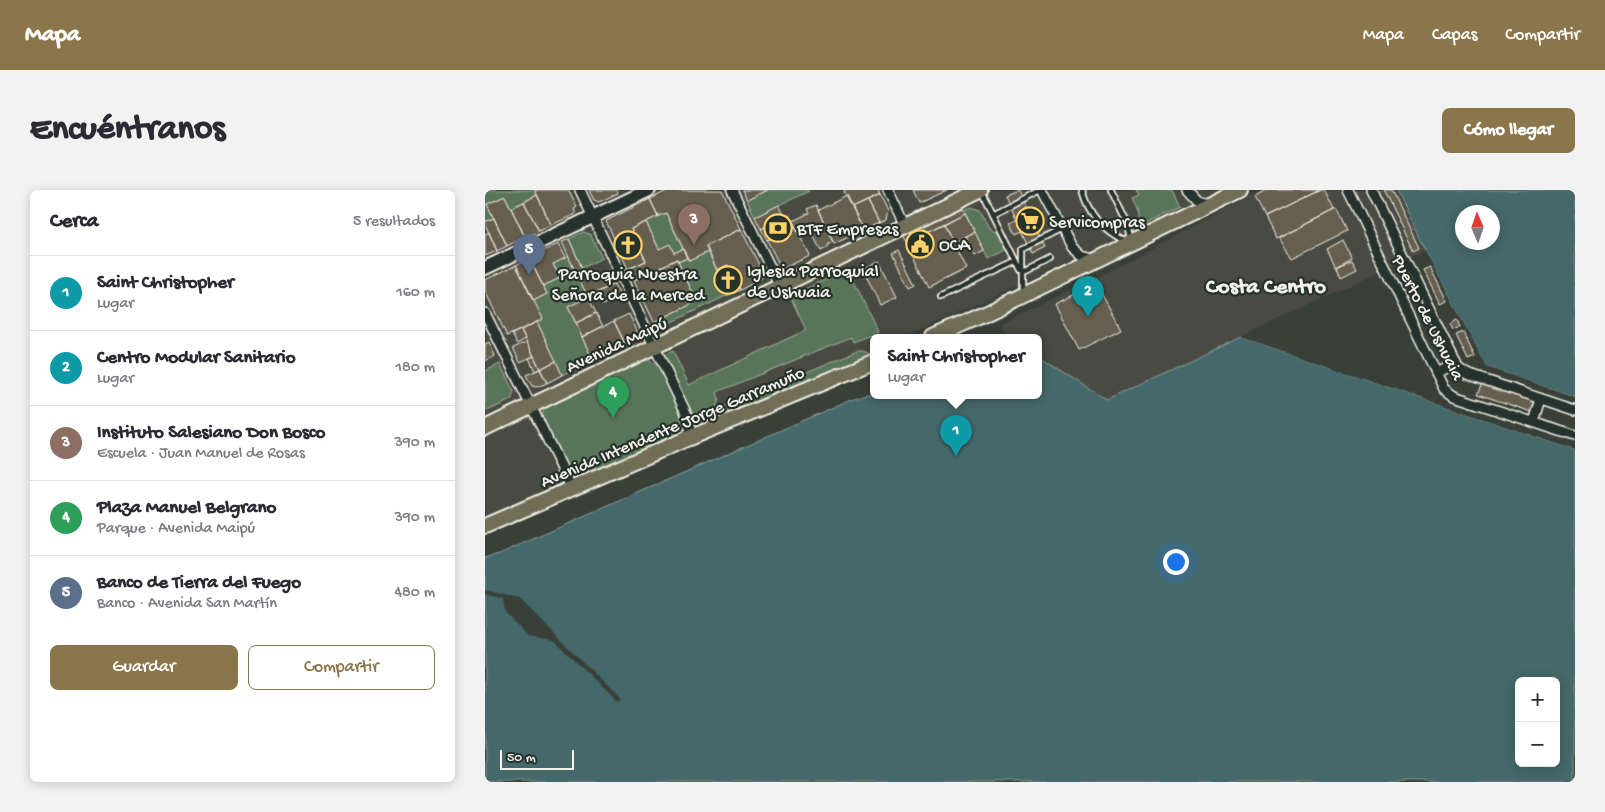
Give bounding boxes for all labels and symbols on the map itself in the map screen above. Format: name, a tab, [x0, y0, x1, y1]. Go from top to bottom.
pin: 3	[678, 204, 710, 245]
north arrow	[1455, 205, 1500, 250]
supermarket icon: Servicompras	[1015, 206, 1045, 236]
bank icon: BTF Empresas	[763, 213, 793, 243]
place label: Servicompras	[1049, 213, 1146, 234]
place label: BTF Empresas	[796, 220, 900, 241]
public building icon: OCA	[905, 229, 935, 259]
church icon: Parroquia Nuestra Señora de la Merced	[613, 230, 643, 260]
pin: 5	[513, 234, 545, 275]
place label: OCA	[939, 236, 972, 257]
street label: Puerto de Ushuaia	[1386, 251, 1468, 385]
place label: Iglesia Parroquial de Ushuaia	[747, 262, 879, 304]
place label: Parroquia Nuestra Señora de la Merced	[552, 265, 706, 307]
church icon: Iglesia Parroquial de Ushuaia	[713, 265, 743, 295]
district label: Costa Centro	[1205, 275, 1326, 301]
pin: 2	[1072, 276, 1104, 317]
street label: Avenida Maipú	[563, 314, 671, 379]
street label: Avenida Intendente Jorge Garramuño	[538, 363, 808, 494]
pin: 4	[597, 377, 629, 418]
pin: 1	[940, 415, 972, 456]
your location	[1163, 549, 1189, 575]
scale bar	[500, 747, 574, 770]

